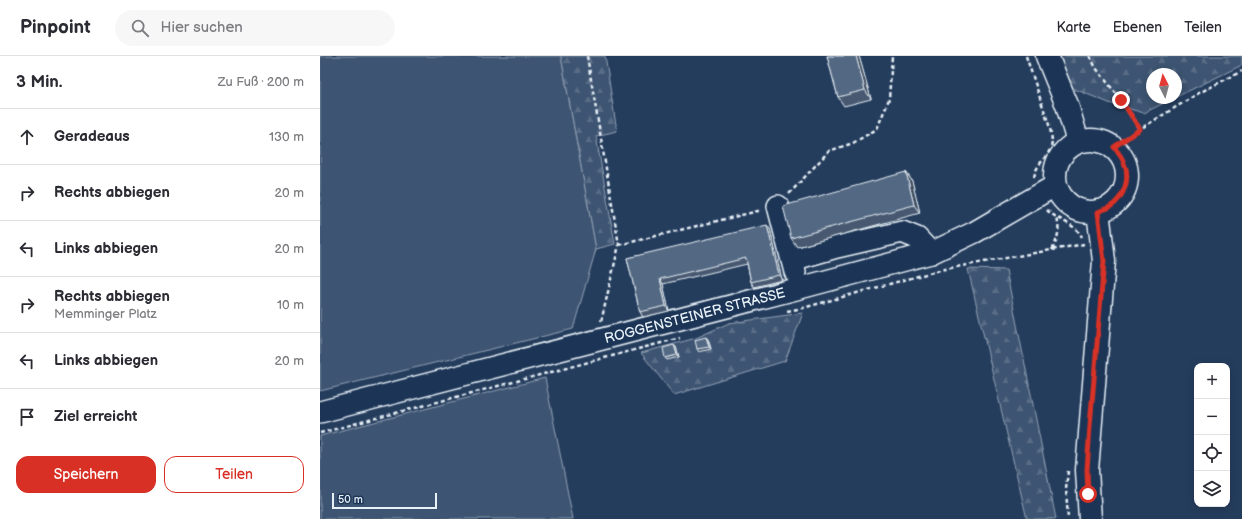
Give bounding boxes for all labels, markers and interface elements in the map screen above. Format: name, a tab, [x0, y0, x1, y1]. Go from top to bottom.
search box	[115, 10, 395, 46]
text: Pinpoint	[20, 16, 91, 39]
icon: search	[129, 17, 151, 39]
text: Hier suchen	[161, 18, 243, 37]
text: Karte	[1057, 19, 1091, 36]
text: Ebenen	[1113, 19, 1162, 36]
text: Teilen	[1184, 19, 1222, 36]
north arrow	[1146, 68, 1182, 104]
text: 3 Min.	[16, 72, 63, 92]
text: Zu Fuß · 200 m	[218, 74, 304, 90]
route end	[1112, 91, 1130, 109]
icon: ahead	[16, 126, 38, 148]
text: Geradeaus	[54, 127, 130, 146]
text: 130 m	[269, 129, 304, 145]
icon: right	[16, 182, 38, 204]
text: Rechts abbiegen	[54, 183, 170, 202]
text: 20 m	[274, 185, 304, 201]
icon: left	[16, 238, 38, 260]
text: Links abbiegen	[54, 239, 158, 258]
text: 20 m	[274, 241, 304, 257]
street label: ROGGENSTEINER STRASSE	[603, 284, 787, 347]
text: Rechts abbiegen	[54, 287, 170, 306]
icon: right	[16, 294, 38, 316]
text: 10 m	[277, 297, 304, 313]
text: Memminger Platz	[54, 306, 157, 322]
icon: left	[16, 350, 38, 372]
text: Links abbiegen	[54, 351, 158, 370]
text: 20 m	[274, 353, 304, 369]
map controls	[1194, 363, 1230, 507]
button: +	[1194, 363, 1230, 399]
button: −	[1194, 399, 1230, 435]
icon: arrive	[16, 406, 38, 428]
text: Ziel erreicht	[54, 407, 137, 426]
button: locate	[1194, 435, 1230, 471]
button: Speichern	[16, 456, 156, 493]
button: Teilen	[164, 456, 304, 493]
button: layers	[1194, 471, 1230, 507]
route start	[1079, 485, 1097, 503]
scale bar	[332, 491, 437, 510]
text: 50 m	[338, 493, 363, 506]

